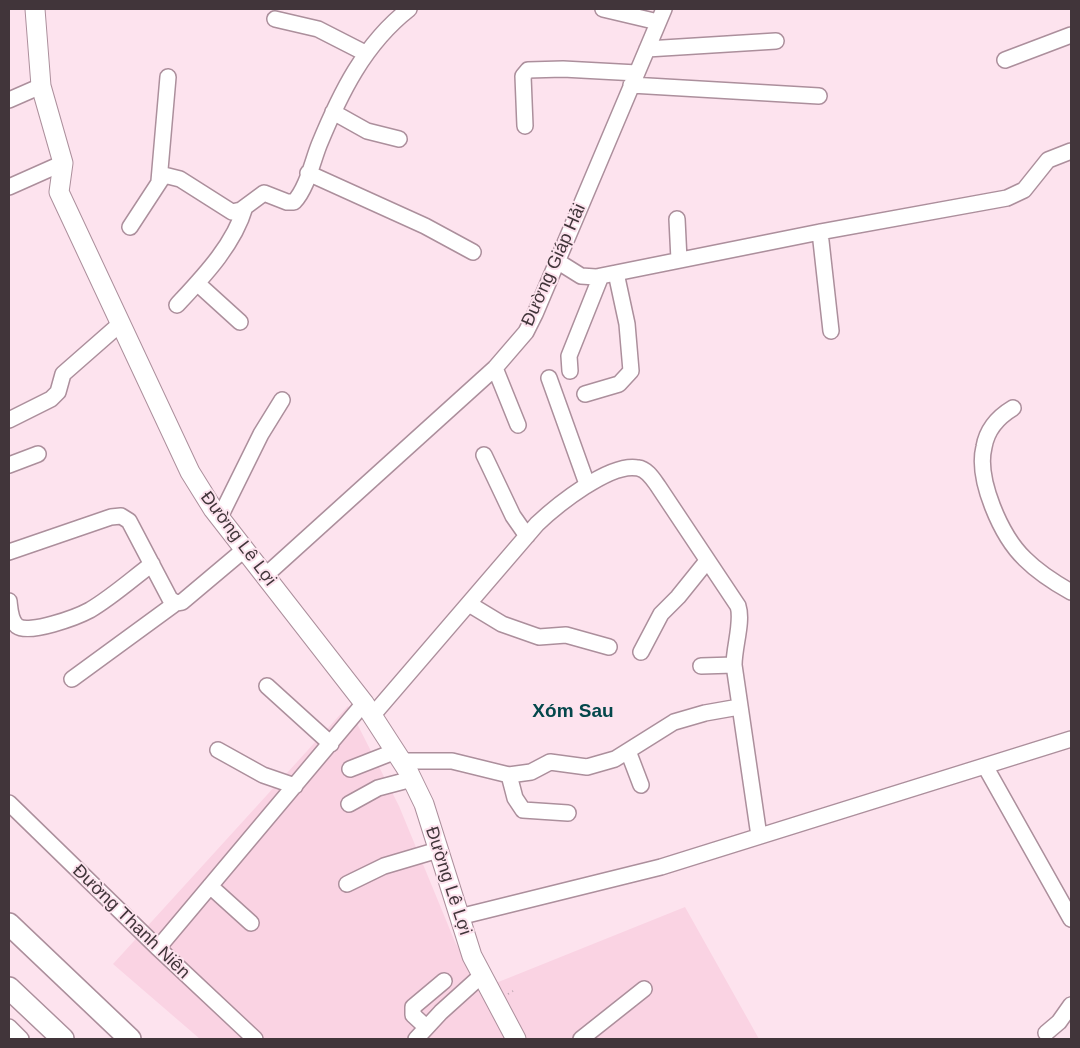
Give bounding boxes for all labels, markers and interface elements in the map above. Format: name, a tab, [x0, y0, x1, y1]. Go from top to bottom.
street label: Đường Giáp Hải	[517, 200, 591, 330]
street label: Đường Lê Lợi	[195, 487, 281, 591]
district label: Xóm Sau	[532, 701, 614, 723]
street label: Đường Lê Lợi	[420, 824, 476, 938]
street label: Đường Thanh Niên	[68, 860, 194, 984]

